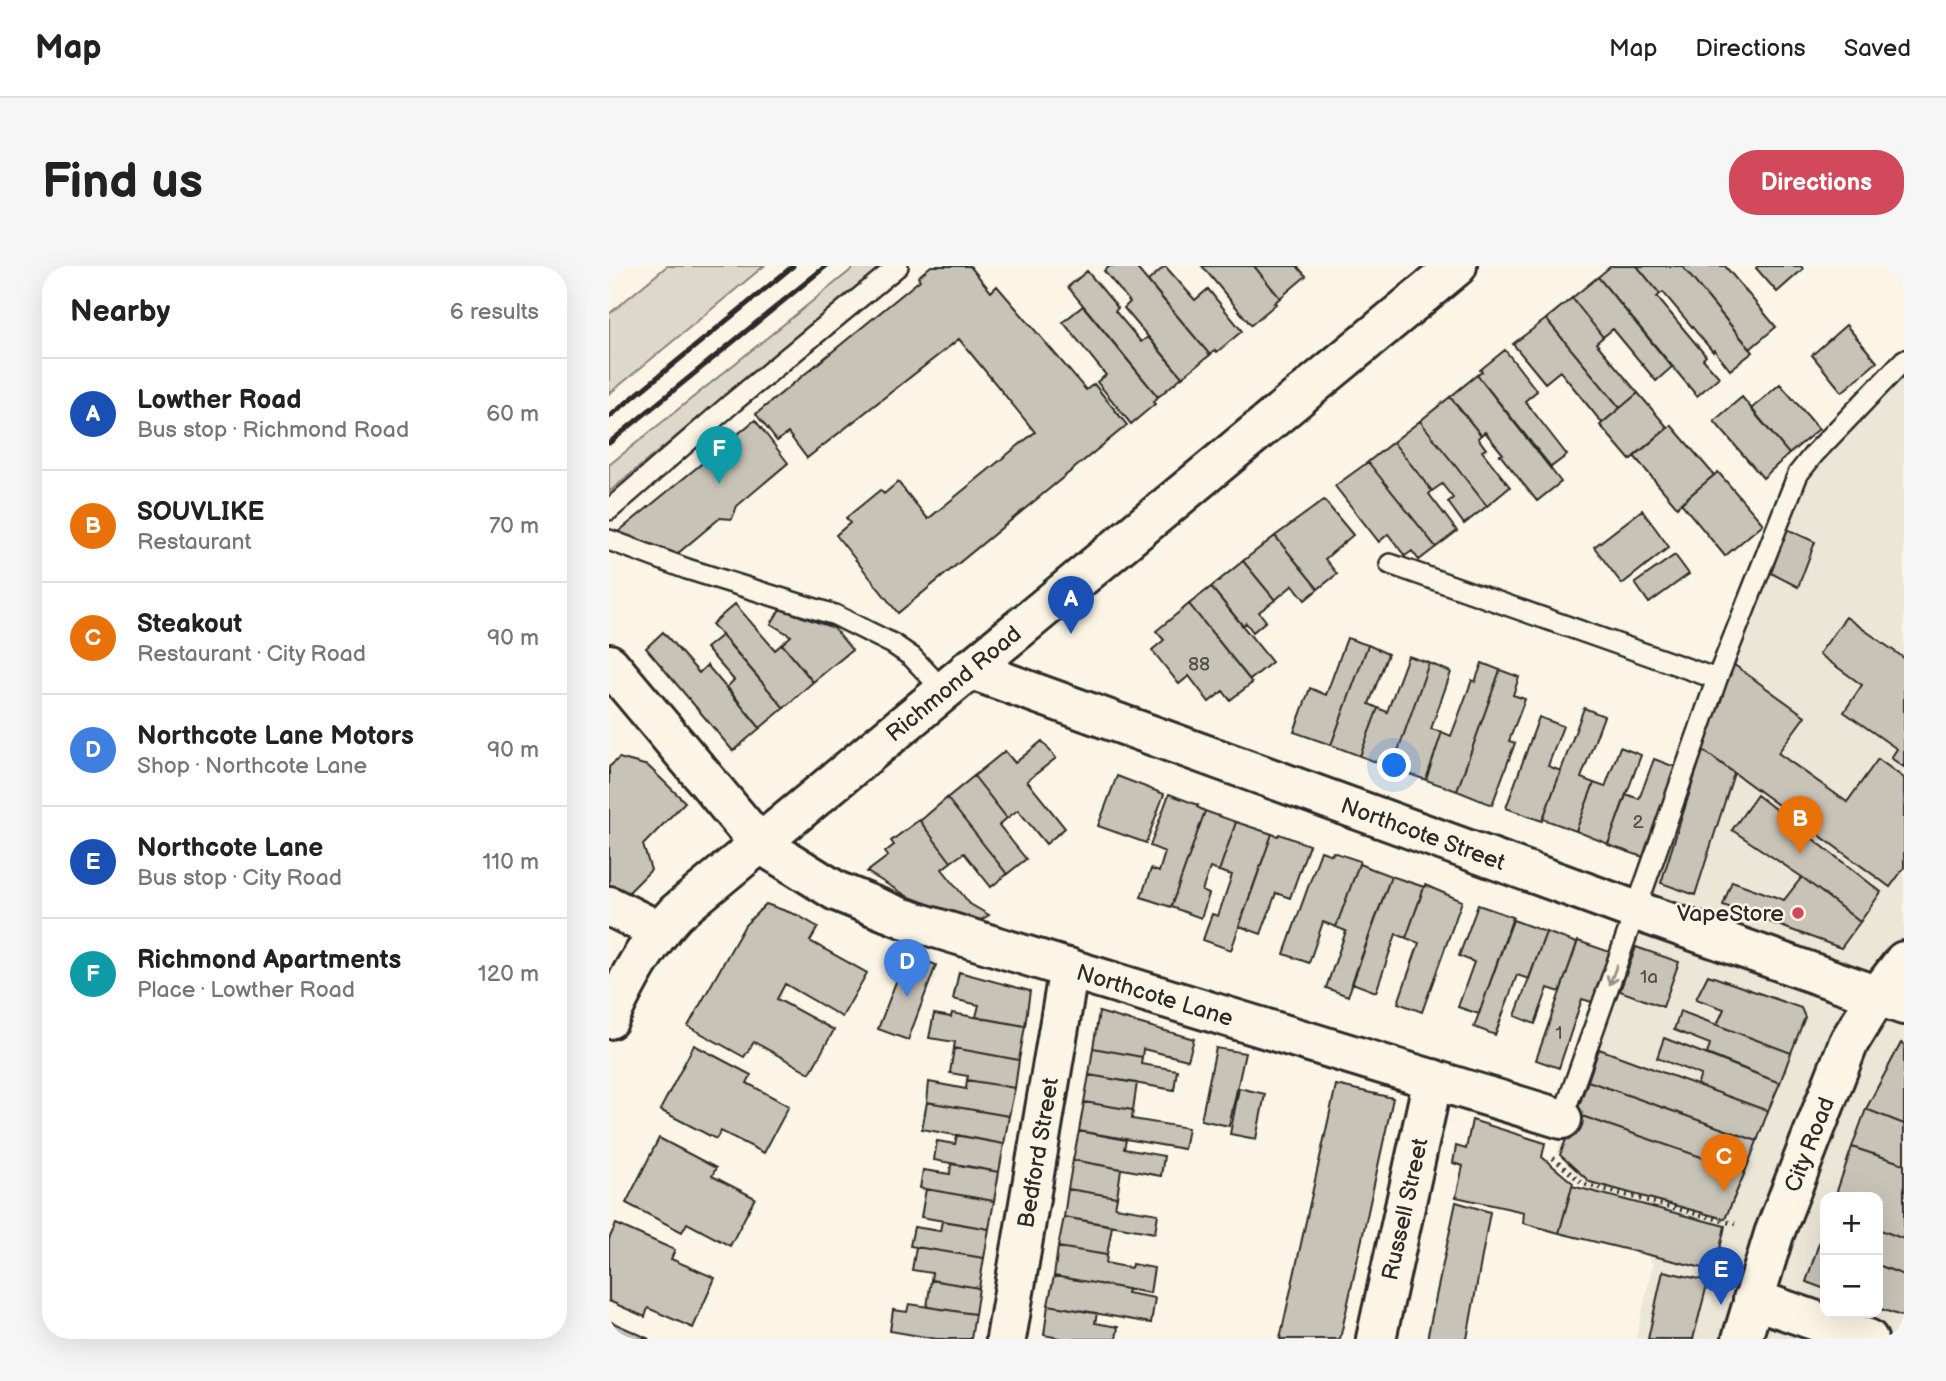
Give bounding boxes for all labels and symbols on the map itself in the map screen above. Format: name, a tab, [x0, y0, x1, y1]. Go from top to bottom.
pin: F	[696, 426, 742, 484]
pin: A	[1048, 576, 1094, 634]
street label: Richmond Road	[881, 620, 1027, 748]
house number: 88	[1188, 653, 1210, 676]
your location	[1377, 748, 1411, 782]
street label: Northcote Street	[1337, 792, 1509, 877]
pin: B	[1777, 796, 1823, 854]
house number: 2	[1632, 811, 1644, 834]
place label: VapeStore	[1677, 900, 1784, 928]
marker: VapeStore	[1790, 905, 1806, 921]
pin: D	[884, 939, 930, 997]
street label: Northcote Lane	[1073, 959, 1236, 1033]
one-way arrow	[1606, 964, 1618, 986]
house number: 1a	[1640, 966, 1658, 989]
house number: 1	[1555, 1022, 1563, 1045]
street label: Bedford Street	[1012, 1076, 1065, 1230]
street label: City Road	[1779, 1093, 1841, 1196]
pin: C	[1701, 1134, 1747, 1192]
street label: Russell Street	[1376, 1136, 1435, 1283]
pin: E	[1698, 1247, 1744, 1305]

